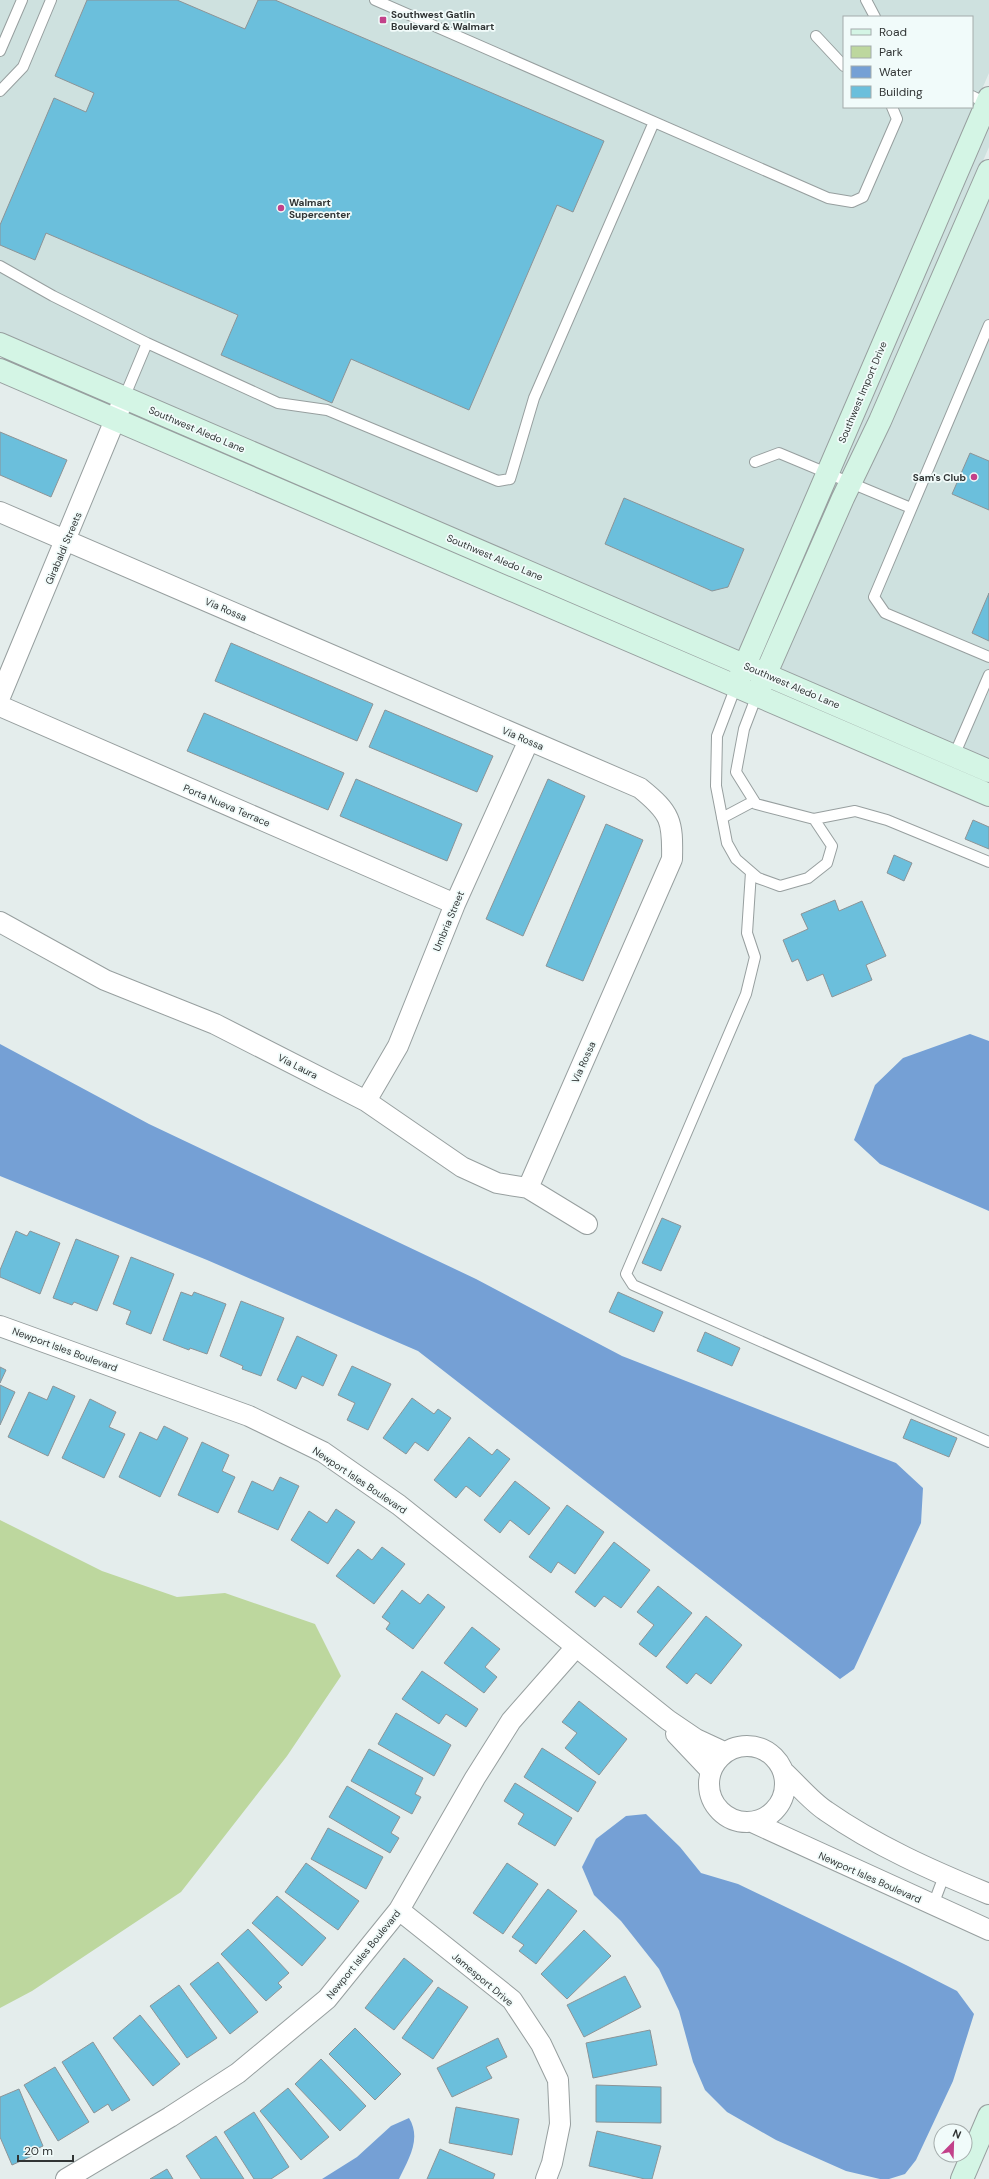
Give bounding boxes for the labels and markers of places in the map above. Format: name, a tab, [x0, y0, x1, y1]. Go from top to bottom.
place label: Southwest Gatlin Boulevard & Walmart	[391, 8, 494, 33]
marker: Southwest Gatlin Boulevard & Walmart	[378, 15, 388, 25]
place label: Walmart Supercenter	[289, 196, 350, 221]
marker: Walmart Supercenter	[276, 203, 286, 213]
place label: Sam's Club	[913, 471, 966, 484]
marker: Sam's Club	[969, 472, 979, 482]

